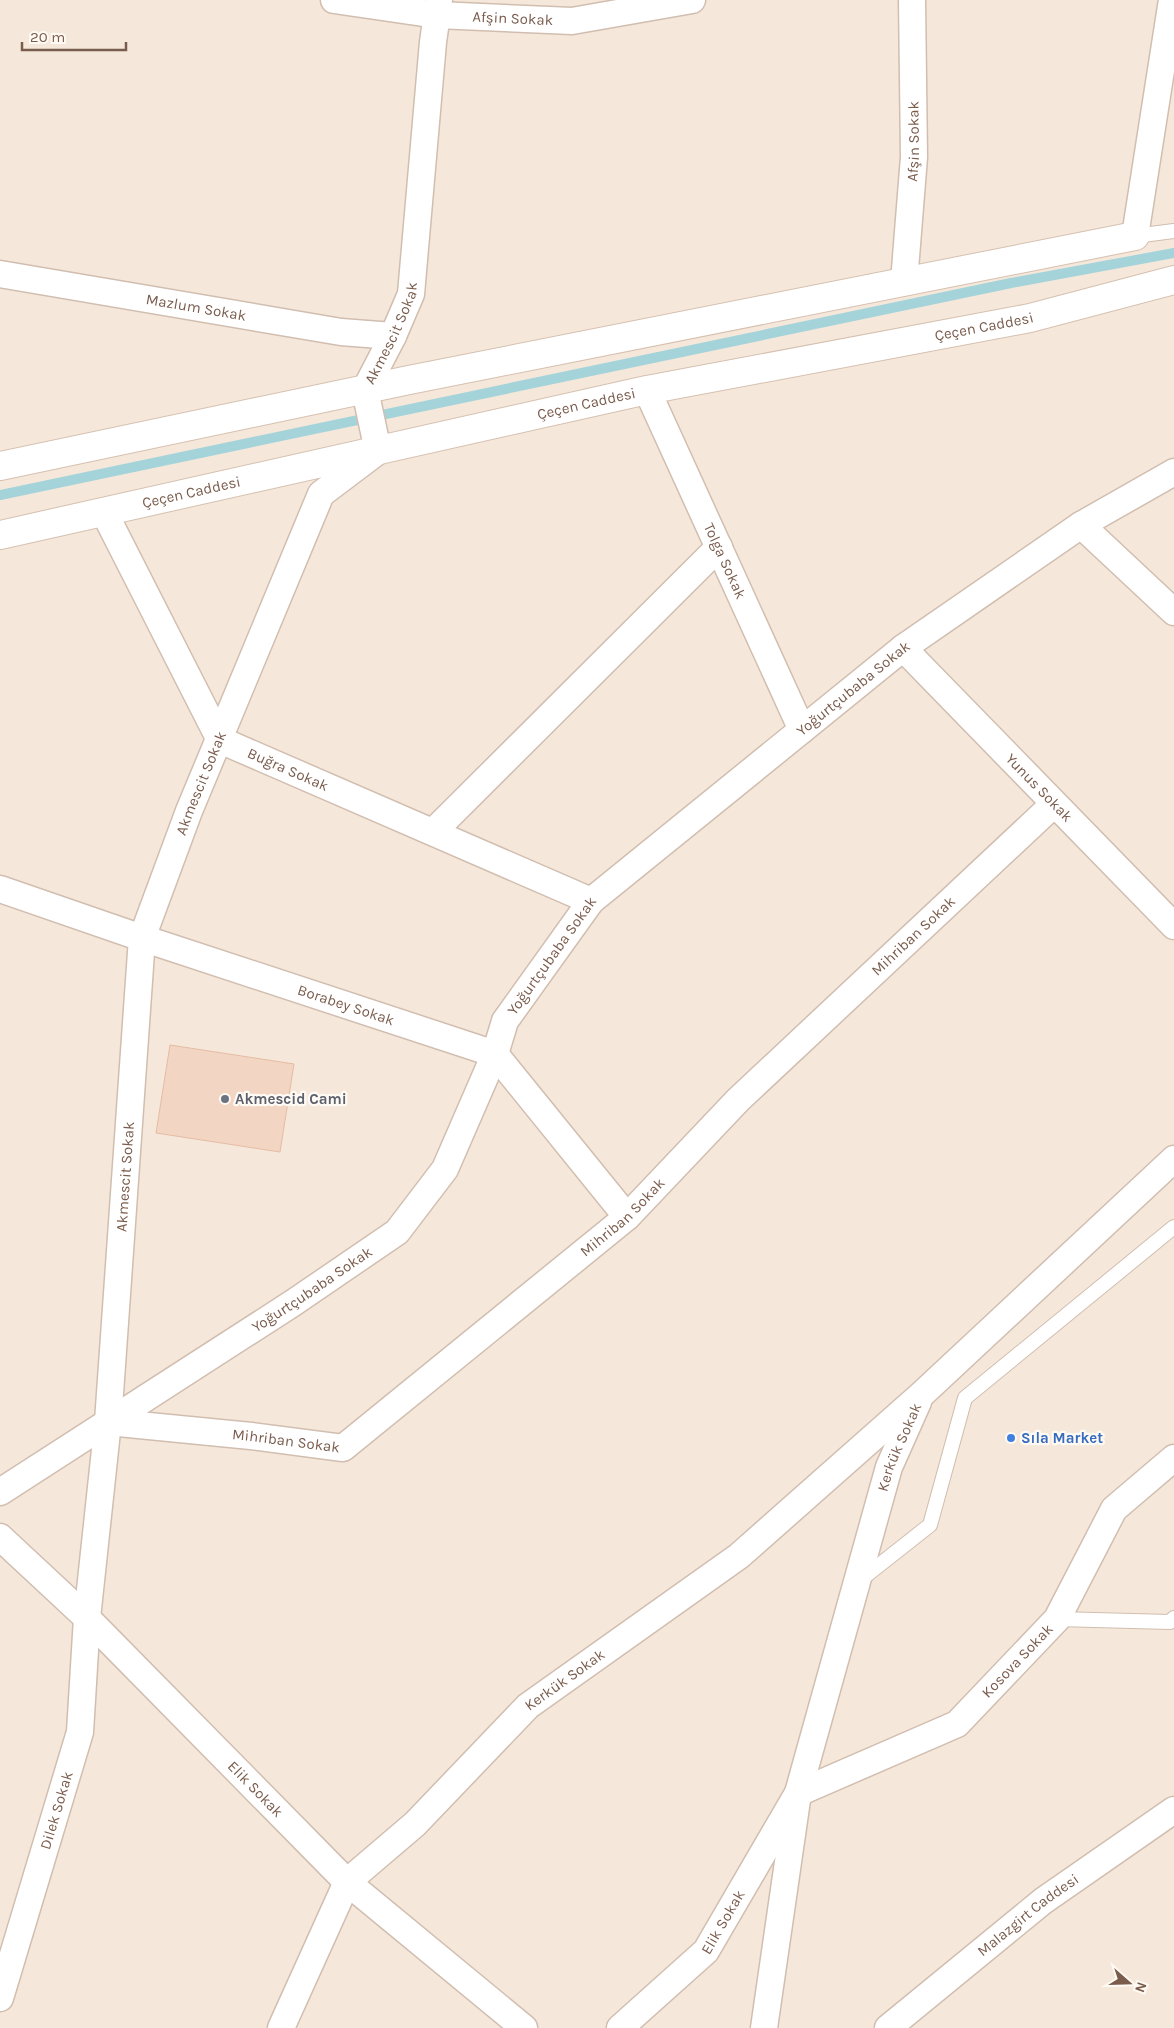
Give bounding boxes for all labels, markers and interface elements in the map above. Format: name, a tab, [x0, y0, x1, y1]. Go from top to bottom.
street label: Afşin Sokak	[472, 8, 554, 29]
scale bar	[22, 20, 126, 52]
text: 20 m	[30, 28, 65, 46]
street label: Afşin Sokak	[903, 101, 923, 182]
street label: Akmescit Sokak	[361, 281, 421, 387]
street label: Mazlum Sokak	[145, 290, 248, 325]
street label: Çeçen Caddesi	[933, 308, 1036, 345]
street label: Çeçen Caddesi	[536, 384, 637, 423]
street label: Çeçen Caddesi	[140, 472, 242, 512]
street label: Tolga Sokak	[700, 520, 750, 602]
street label: Yoğurtçubaba Sokak	[793, 637, 914, 740]
street label: Akmescit Sokak	[172, 729, 230, 838]
street label: Buğra Sokak	[245, 744, 331, 795]
street label: Yunus Sokak	[1002, 750, 1076, 826]
street label: Mihriban Sokak	[868, 892, 959, 979]
street label: Yoğurtçubaba Sokak	[503, 893, 600, 1018]
street label: Borabey Sokak	[295, 981, 397, 1029]
place label: Akmescid Cami	[235, 1090, 347, 1108]
marker: Akmescid Cami	[219, 1093, 231, 1105]
street label: Akmescit Sokak	[112, 1121, 138, 1233]
street label: Mihriban Sokak	[577, 1174, 668, 1260]
street label: Yoğurtçubaba Sokak	[248, 1243, 376, 1336]
street label: Kerkük Sokak	[874, 1400, 925, 1494]
street label: Mihriban Sokak	[231, 1425, 341, 1457]
place label: Sıla Market	[1021, 1429, 1103, 1447]
marker: Sıla Market	[1005, 1432, 1017, 1444]
street label: Kosova Sokak	[978, 1620, 1057, 1701]
street label: Kerkük Sokak	[521, 1645, 608, 1715]
street label: Elik Sokak	[224, 1757, 287, 1821]
street label: Dilek Sokak	[36, 1769, 77, 1852]
street label: Malazgirt Caddesi	[974, 1870, 1082, 1960]
street label: Elik Sokak	[697, 1887, 749, 1957]
north arrow	[1104, 1958, 1154, 2008]
text: N	[1131, 1980, 1150, 1995]

